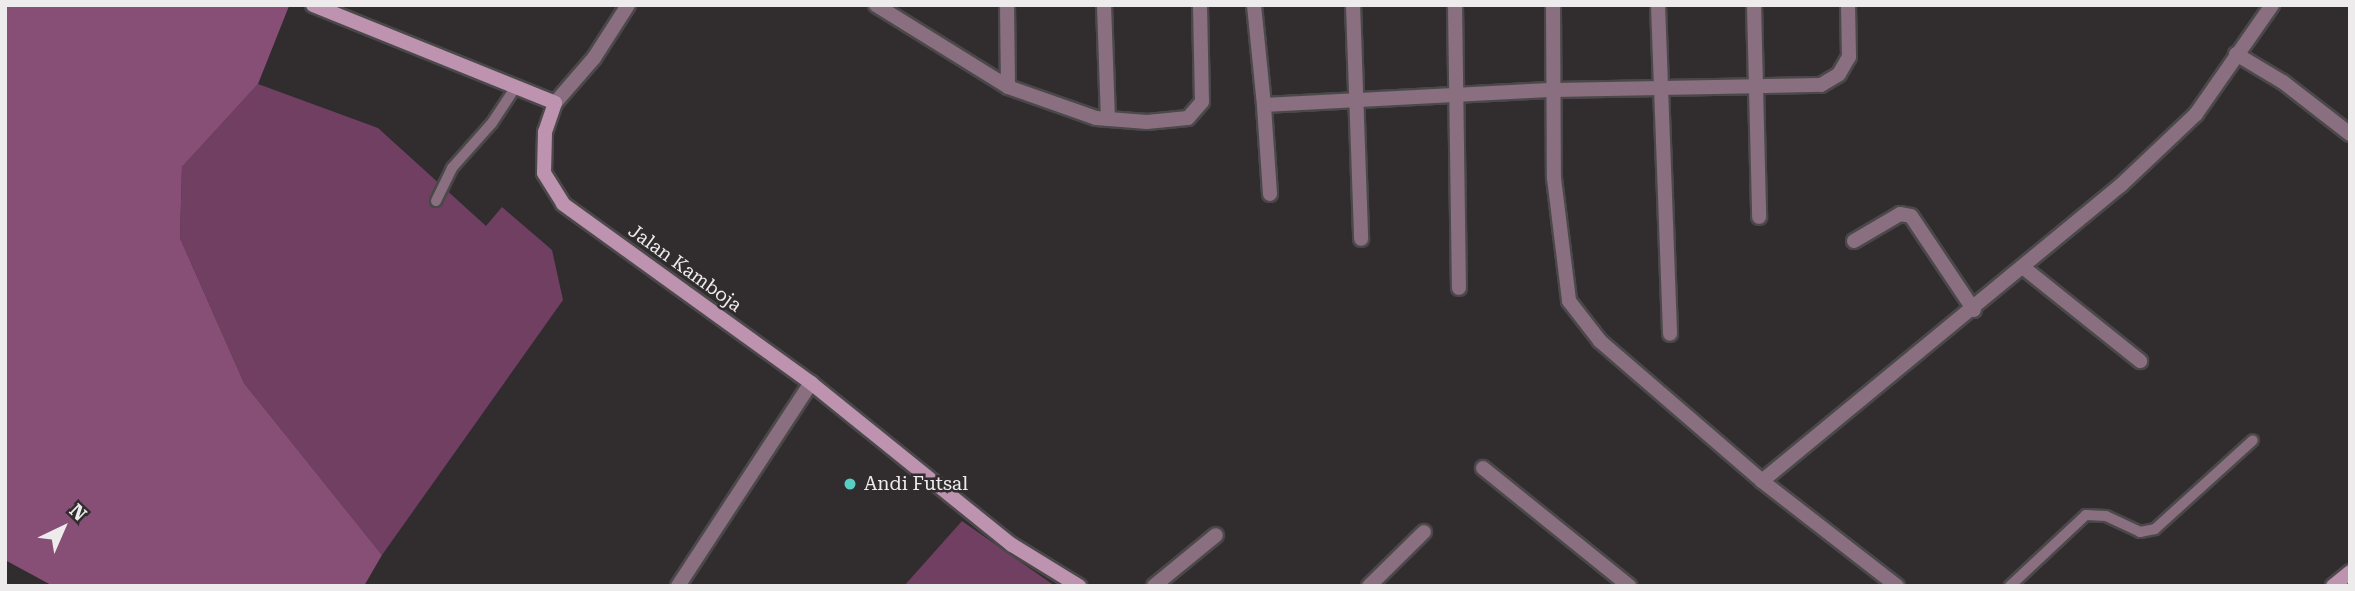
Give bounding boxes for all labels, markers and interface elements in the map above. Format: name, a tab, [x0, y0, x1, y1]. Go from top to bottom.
street label: Jalan Kamboja	[624, 219, 746, 317]
place label: Andi Futsal	[864, 473, 968, 495]
marker: Andi Futsal	[842, 476, 858, 492]
north arrow	[28, 493, 98, 563]
text: N	[65, 499, 91, 526]

